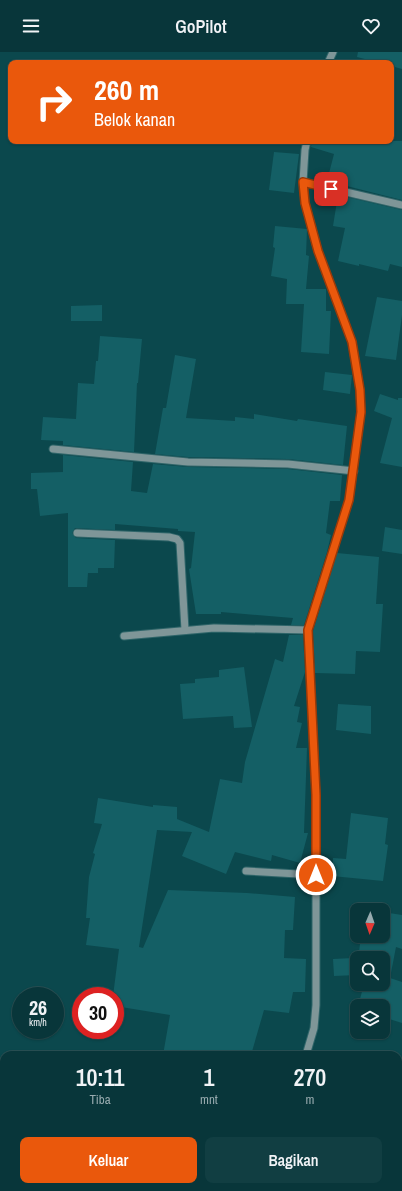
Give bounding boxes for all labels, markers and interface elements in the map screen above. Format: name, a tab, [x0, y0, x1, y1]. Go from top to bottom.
text: GoPilot	[175, 14, 227, 39]
icon: menu	[20, 15, 42, 37]
icon: heart	[360, 15, 382, 37]
text: 260 m	[94, 71, 159, 109]
icon: right	[28, 76, 80, 128]
text: Belok kanan	[94, 107, 175, 132]
pin	[314, 172, 348, 206]
icon: arrive	[320, 178, 342, 200]
position arrow	[295, 854, 337, 896]
north arrow	[350, 903, 390, 943]
map controls	[350, 903, 390, 1039]
button: search	[350, 951, 390, 991]
speed limit sign: 30	[72, 987, 124, 1039]
text: 26	[29, 994, 47, 1021]
button: layers	[350, 999, 390, 1039]
text: km/h	[29, 1016, 47, 1029]
text: 10:11	[76, 1061, 124, 1093]
text: 1	[203, 1061, 214, 1093]
text: 270	[293, 1061, 326, 1093]
text: Tiba	[89, 1091, 111, 1108]
text: mnt	[200, 1091, 218, 1108]
text: m	[305, 1091, 314, 1108]
button: Keluar	[20, 1137, 197, 1183]
button: Bagikan	[205, 1137, 382, 1183]

